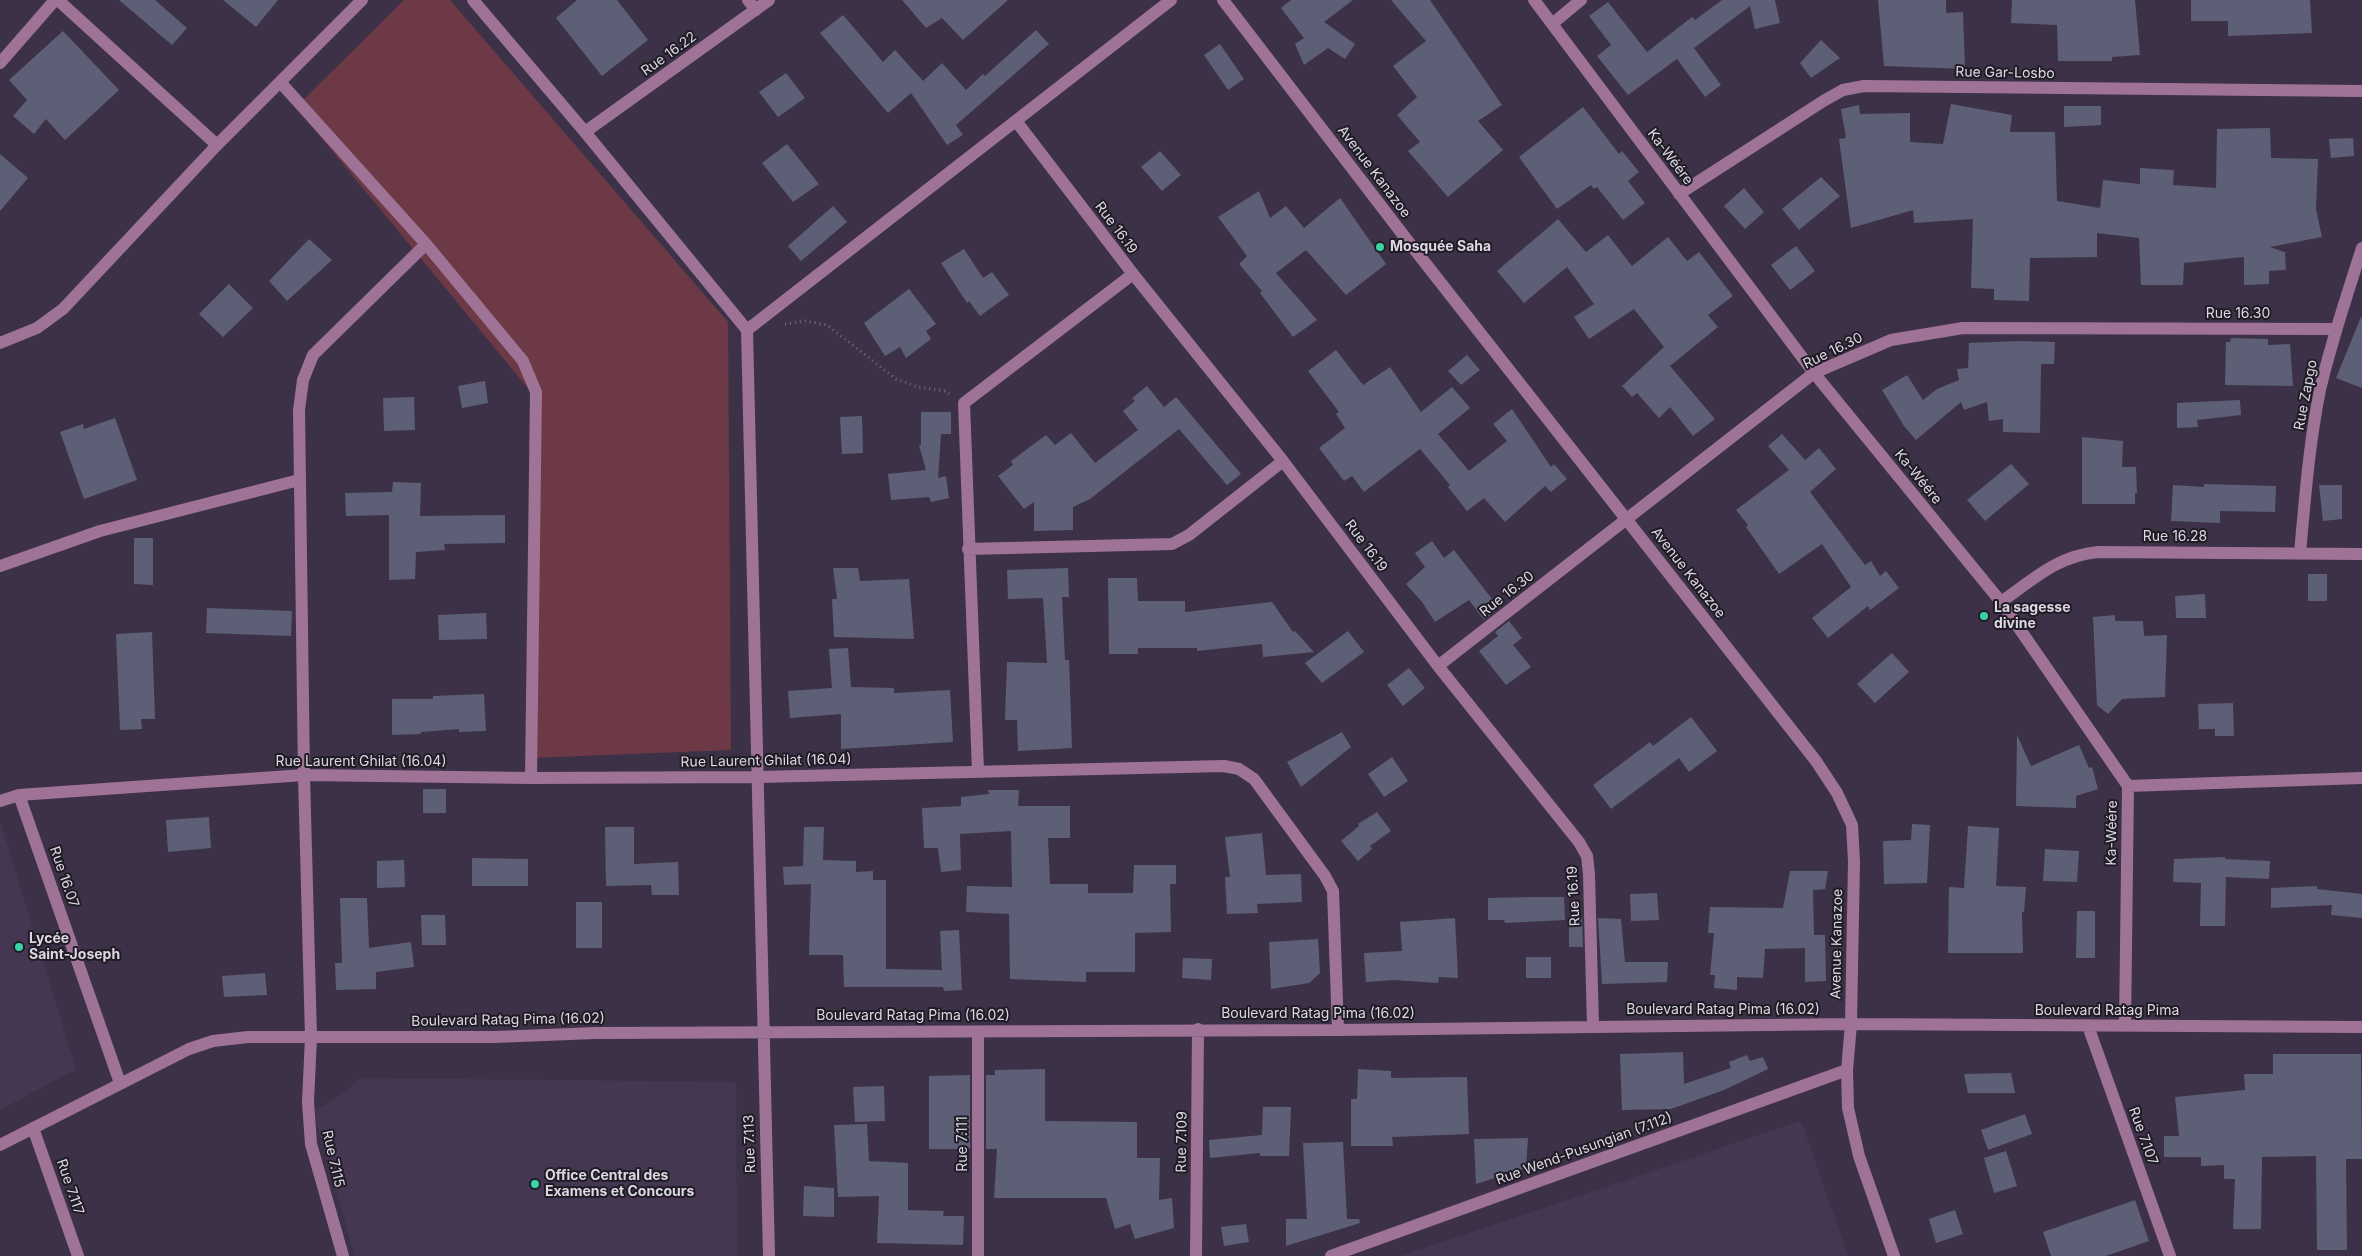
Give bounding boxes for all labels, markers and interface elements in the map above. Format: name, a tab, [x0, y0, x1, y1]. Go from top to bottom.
street label: Rue 16.22	[638, 28, 700, 80]
street label: Rue Gar-Losbo	[1955, 64, 2055, 82]
street label: Avenue Kanazoe	[1334, 123, 1414, 221]
street label: Ka-Wéére	[1644, 126, 1696, 188]
street label: Rue 16.19	[1091, 199, 1141, 257]
place label: Mosquée Saha	[1390, 239, 1491, 255]
marker: Mosquée Saha	[1374, 241, 1386, 253]
street label: Rue 16.30	[2206, 306, 2270, 322]
street label: Rue 16.30	[1800, 329, 1866, 373]
street label: Rue Zapgo	[2291, 358, 2321, 432]
street label: Ka-Wéére	[1891, 446, 1945, 508]
street label: Rue 16.19	[1341, 517, 1391, 575]
street label: Avenue Kanazoe	[1647, 524, 1729, 622]
street label: Rue 16.28	[2143, 529, 2207, 545]
street label: Rue 16.30	[1476, 568, 1538, 620]
place label: La sagesse divine	[1994, 600, 2071, 632]
marker: La sagesse divine	[1978, 610, 1990, 622]
street label: Rue Laurent Ghilat (16.04)	[680, 751, 852, 771]
street label: Rue Laurent Ghilat (16.04)	[276, 754, 446, 770]
street label: Ka-Wéére	[2103, 800, 2121, 866]
street label: Rue 16.07	[46, 844, 82, 910]
street label: Rue 16.19	[1564, 865, 1584, 927]
street label: Avenue Kanazoe	[1828, 889, 1846, 999]
place label: Lycée Saint-Joseph	[29, 931, 120, 964]
marker: Lycée Saint-Joseph	[13, 941, 25, 953]
street label: Boulevard Ratag Pima (16.02)	[1626, 1002, 1820, 1018]
street label: Boulevard Ratag Pima	[2035, 1003, 2179, 1019]
street label: Boulevard Ratag Pima (16.02)	[1221, 1006, 1415, 1022]
street label: Boulevard Ratag Pima (16.02)	[816, 1008, 1010, 1024]
street label: Boulevard Ratag Pima (16.02)	[411, 1010, 605, 1030]
street label: Rue 7.107	[2125, 1105, 2161, 1167]
street label: Rue Wend-Pusungian (7.112)	[1494, 1109, 1674, 1189]
street label: Rue 7.109	[1173, 1111, 1191, 1173]
street label: Rue 7.113	[741, 1115, 759, 1173]
street label: Rue 7.111	[955, 1116, 971, 1172]
street label: Rue 7.115	[318, 1129, 348, 1189]
street label: Rue 7.117	[53, 1157, 87, 1217]
place label: Office Central des Examens et Concours	[545, 1168, 694, 1200]
marker: Office Central des Examens et Concours	[529, 1178, 541, 1190]

